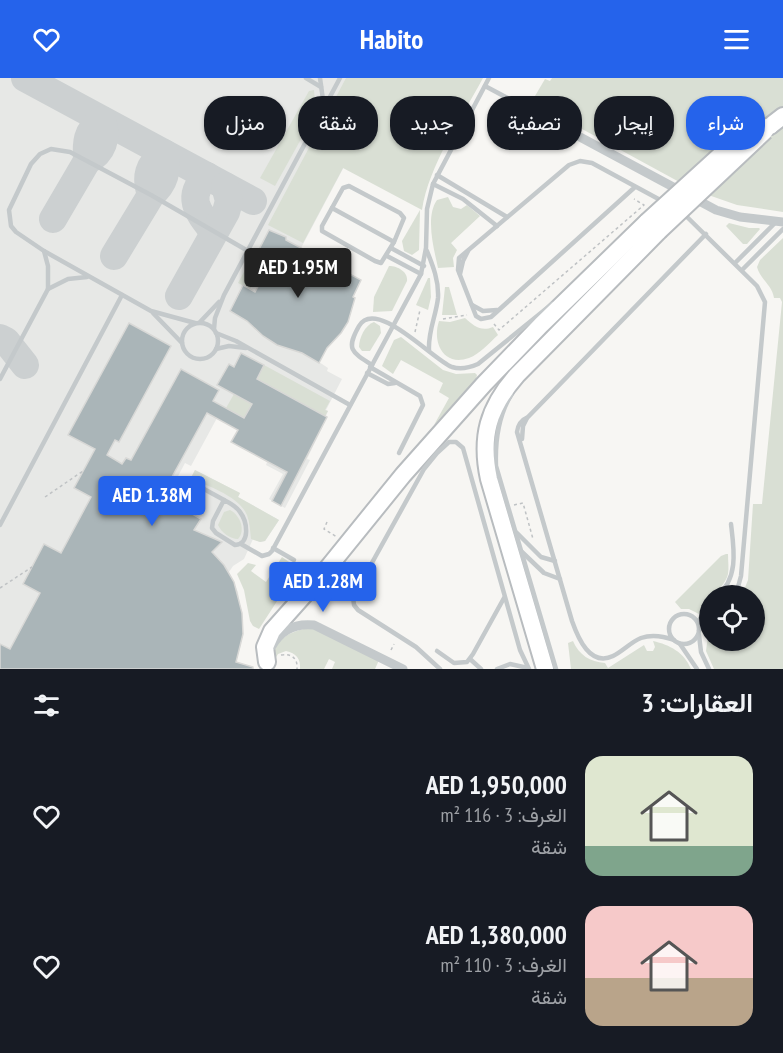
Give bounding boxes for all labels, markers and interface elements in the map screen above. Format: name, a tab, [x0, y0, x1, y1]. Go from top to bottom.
text: Habito	[360, 22, 423, 56]
icon: heart	[30, 23, 63, 56]
icon: menu	[720, 23, 753, 56]
chip: منزل	[204, 96, 286, 150]
chip: شقة	[298, 96, 378, 150]
chip: جديد	[390, 96, 475, 150]
chip: تصفية	[487, 96, 582, 150]
chip: إيجار	[594, 96, 674, 150]
chip: شراء	[686, 96, 765, 150]
pin: AED 1.95M	[229, 248, 367, 299]
text: AED 1.95M	[258, 254, 338, 280]
pin: AED 1.38M	[83, 476, 221, 527]
text: AED 1.38M	[112, 482, 192, 508]
pin: AED 1.28M	[254, 562, 392, 613]
text: AED 1.28M	[283, 568, 363, 594]
map controls	[699, 585, 765, 651]
button: locate	[699, 585, 765, 651]
text: العقارات: 3	[642, 686, 753, 719]
icon: filters	[30, 689, 63, 722]
text: AED 1,950,000	[426, 768, 567, 801]
icon: home	[633, 780, 705, 852]
icon: heart	[30, 800, 63, 833]
text: الغرف: 3 · 116 m²	[440, 802, 567, 828]
text: شقة	[531, 834, 567, 860]
text: AED 1,380,000	[426, 918, 567, 951]
icon: home	[633, 930, 705, 1002]
icon: heart	[30, 950, 63, 983]
text: الغرف: 3 · 110 m²	[440, 952, 567, 978]
text: شقة	[531, 984, 567, 1010]

